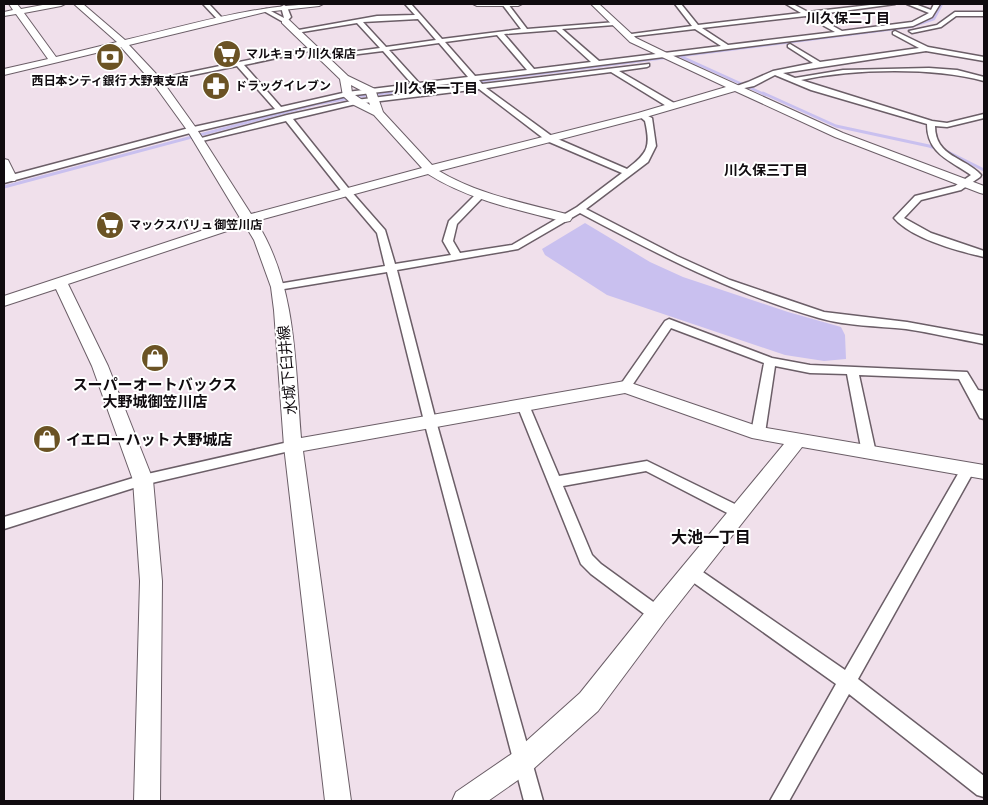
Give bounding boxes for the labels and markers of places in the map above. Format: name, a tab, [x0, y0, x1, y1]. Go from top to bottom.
supermarket icon: マルキョウ 川久保店	[212, 39, 242, 69]
bank icon: 西日本シティ銀行 大野東支店	[95, 42, 125, 72]
place label: マルキョウ 川久保店	[246, 47, 356, 61]
pharmacy icon: ドラッグイレブン	[201, 71, 231, 101]
place label: 西日本シティ銀行 大野東支店	[32, 74, 188, 88]
place label: ドラッグイレブン	[235, 79, 331, 93]
supermarket icon: マックスバリュ 御笠川店	[95, 210, 125, 240]
place label: マックスバリュ 御笠川店	[129, 218, 262, 232]
shop icon: スーパーオートバックス 大野城御笠川店	[140, 343, 170, 373]
place label: スーパーオートバックス 大野城御笠川店	[73, 376, 237, 410]
shop icon: イエローハット 大野城店	[32, 424, 62, 454]
place label: イエローハット 大野城店	[66, 431, 233, 448]

